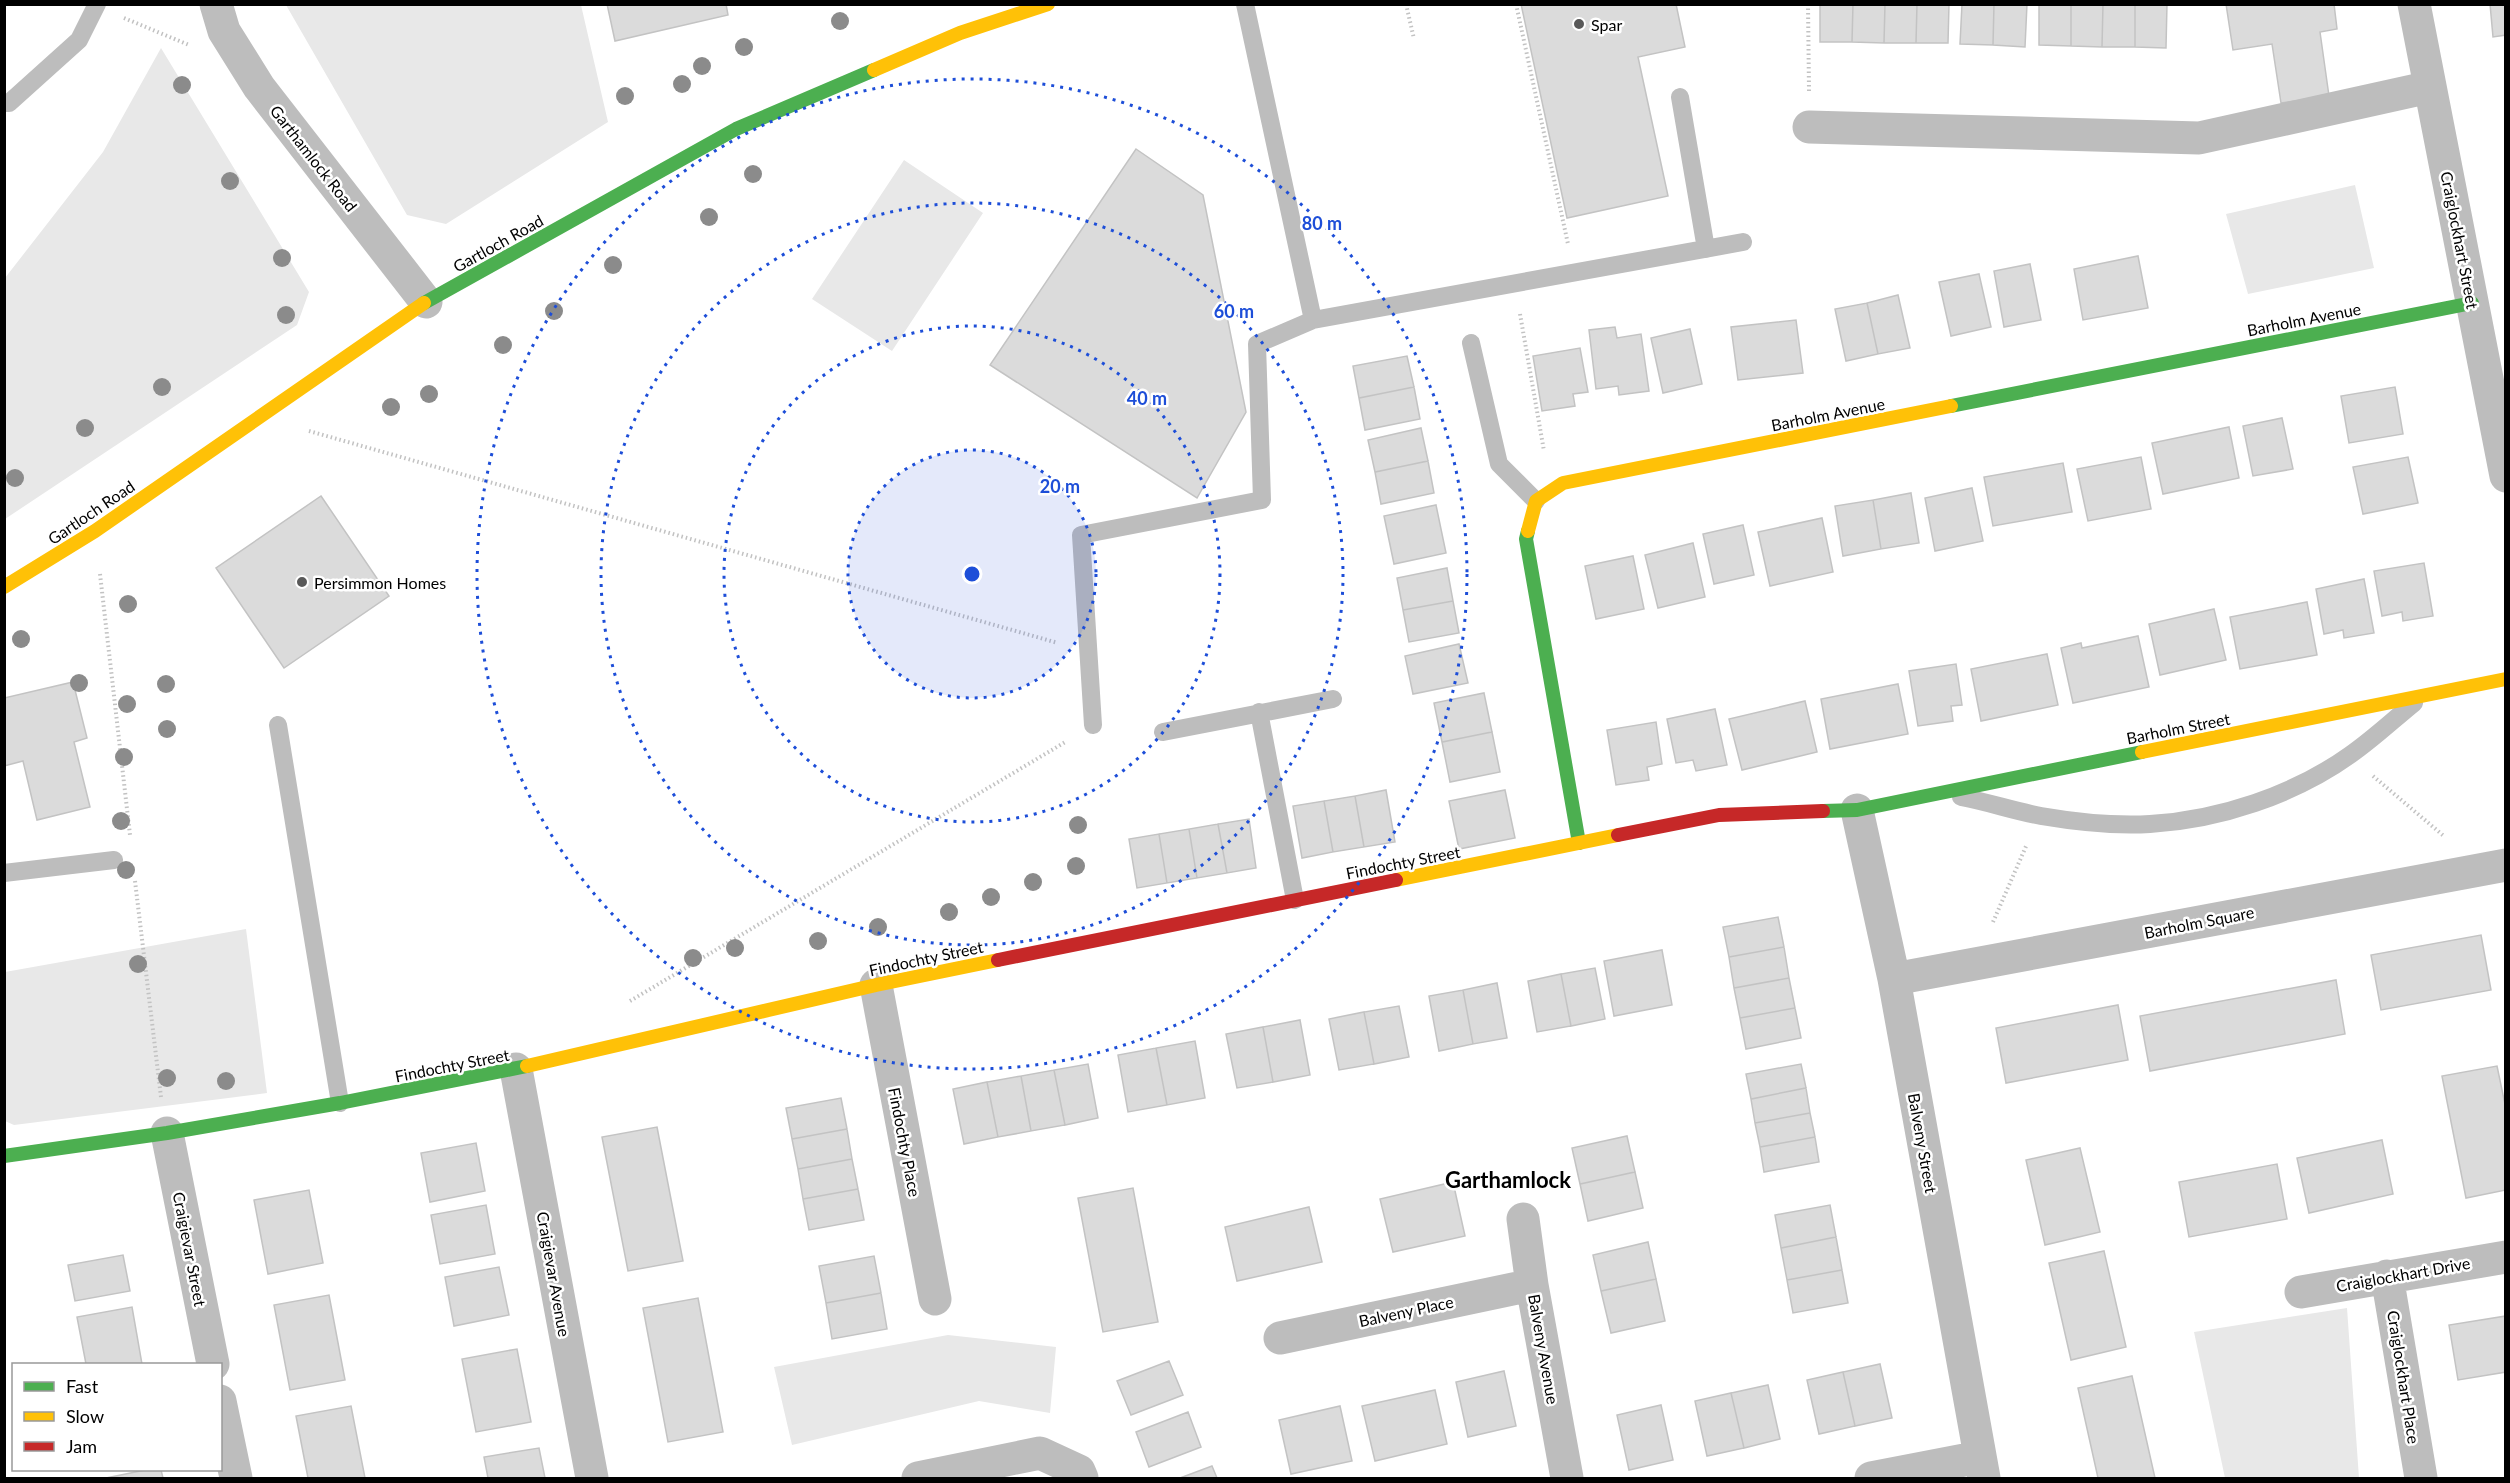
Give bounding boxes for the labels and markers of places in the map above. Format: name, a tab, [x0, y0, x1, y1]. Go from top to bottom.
place label: Spar	[1591, 15, 1622, 34]
marker: Spar	[1572, 17, 1586, 31]
centre of rings	[962, 564, 982, 584]
place label: Persimmon Homes	[314, 573, 446, 592]
marker: Persimmon Homes	[295, 575, 309, 589]

